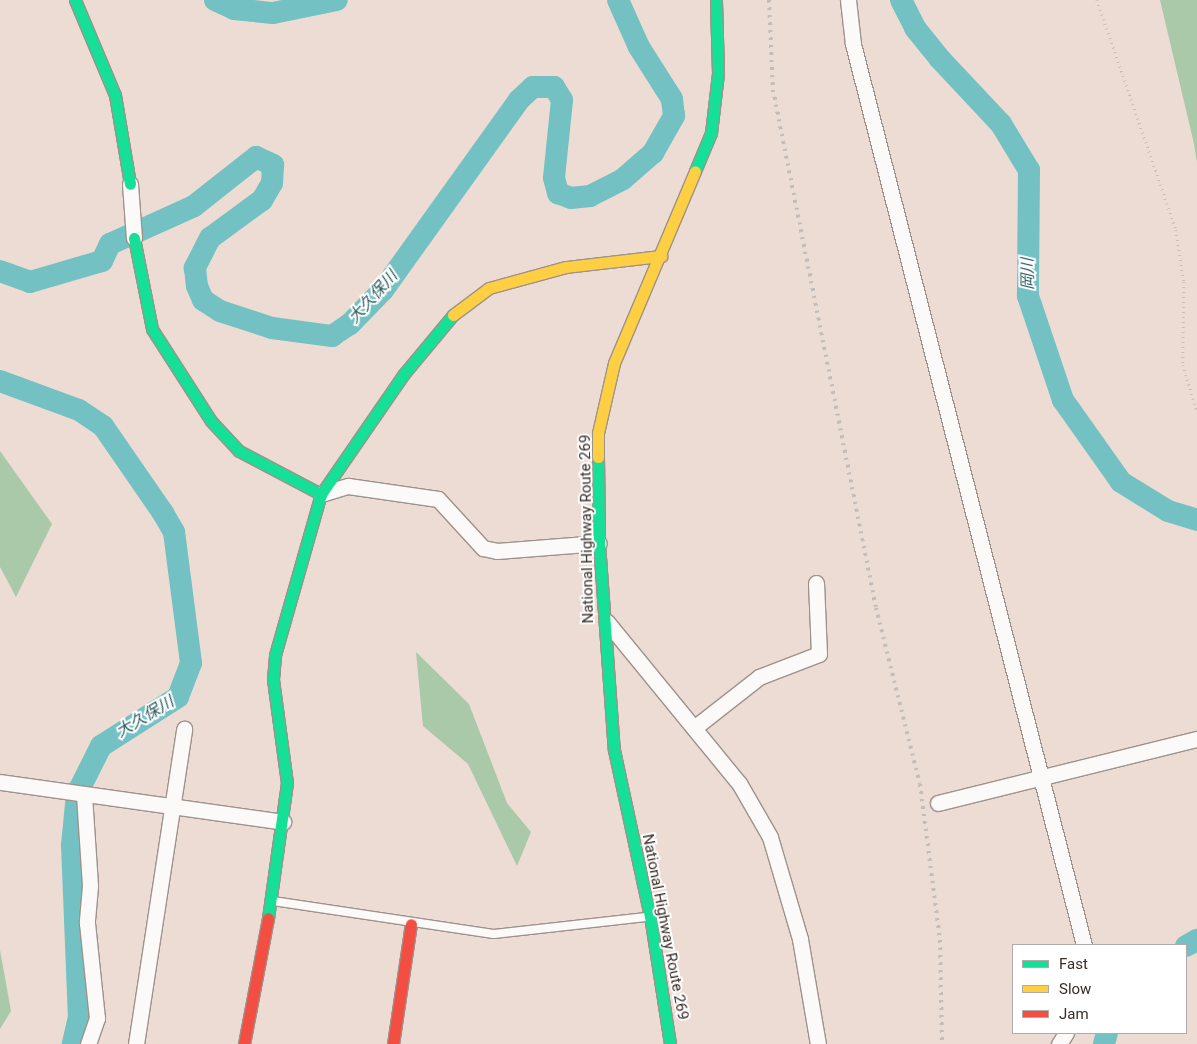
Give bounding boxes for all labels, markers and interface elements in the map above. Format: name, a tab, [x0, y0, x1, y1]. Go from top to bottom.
water label: 岡川	[1018, 258, 1038, 290]
water label: 大久保川	[344, 267, 402, 327]
street label: National Highway Route 269	[576, 434, 598, 624]
water label: 大久保川	[113, 692, 177, 742]
street label: National Highway Route 269	[638, 833, 692, 1021]
legend	[1012, 944, 1187, 1034]
text: Fast	[1059, 955, 1088, 973]
text: Slow	[1059, 980, 1091, 998]
text: Jam	[1059, 1005, 1089, 1023]

